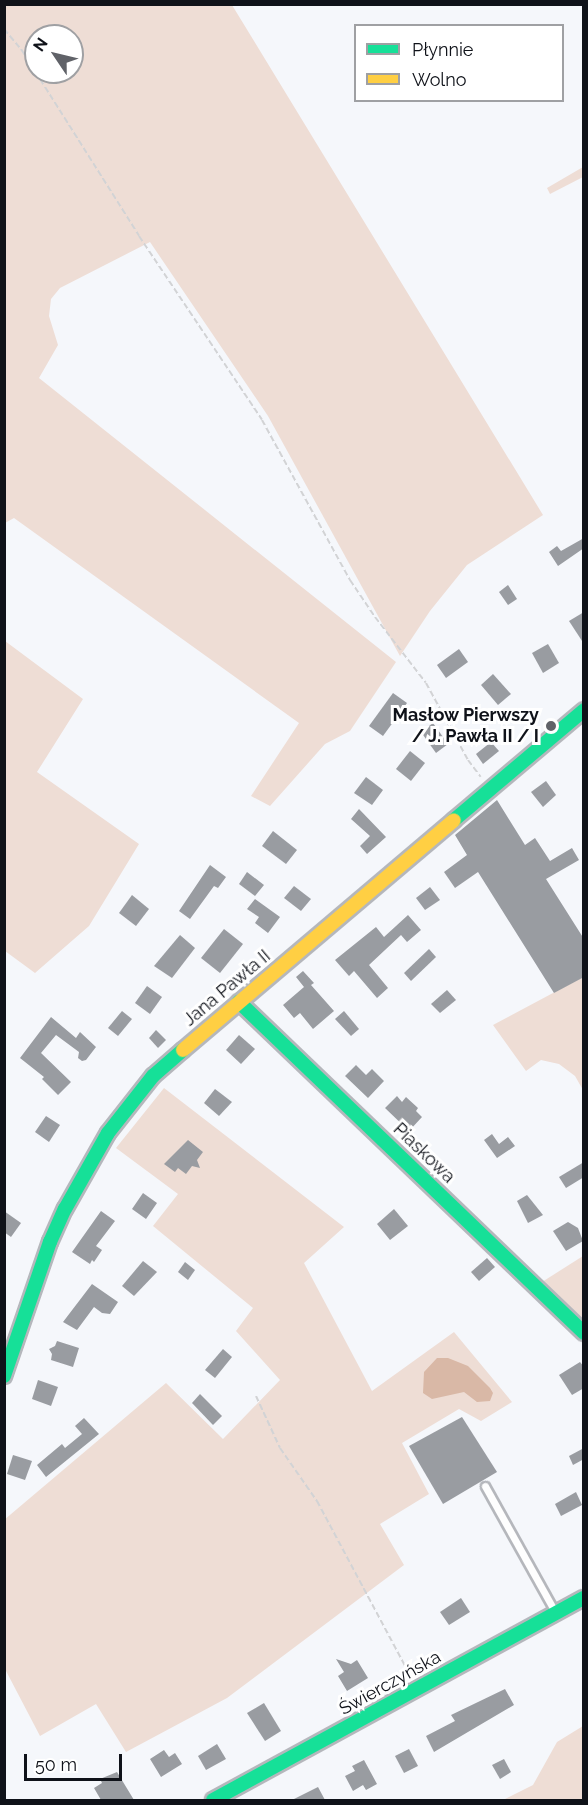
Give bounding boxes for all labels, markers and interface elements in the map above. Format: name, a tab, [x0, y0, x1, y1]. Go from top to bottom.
north arrow	[24, 24, 84, 84]
legend	[354, 24, 564, 102]
text: N	[29, 34, 52, 55]
text: Płynnie	[412, 39, 473, 60]
text: Wolno	[412, 69, 466, 90]
place label: Masłow Pierwszy / J. Pawła II / I	[392, 705, 539, 748]
marker: Masłow Pierwszy / J. Pawła II / I	[544, 719, 558, 733]
street label: Jana Pawła II	[179, 945, 275, 1031]
street label: Piaskowa	[389, 1118, 459, 1188]
street label: Świerczyńska	[335, 1646, 445, 1720]
scale bar	[27, 1742, 124, 1780]
text: 50 m	[35, 1754, 77, 1775]

